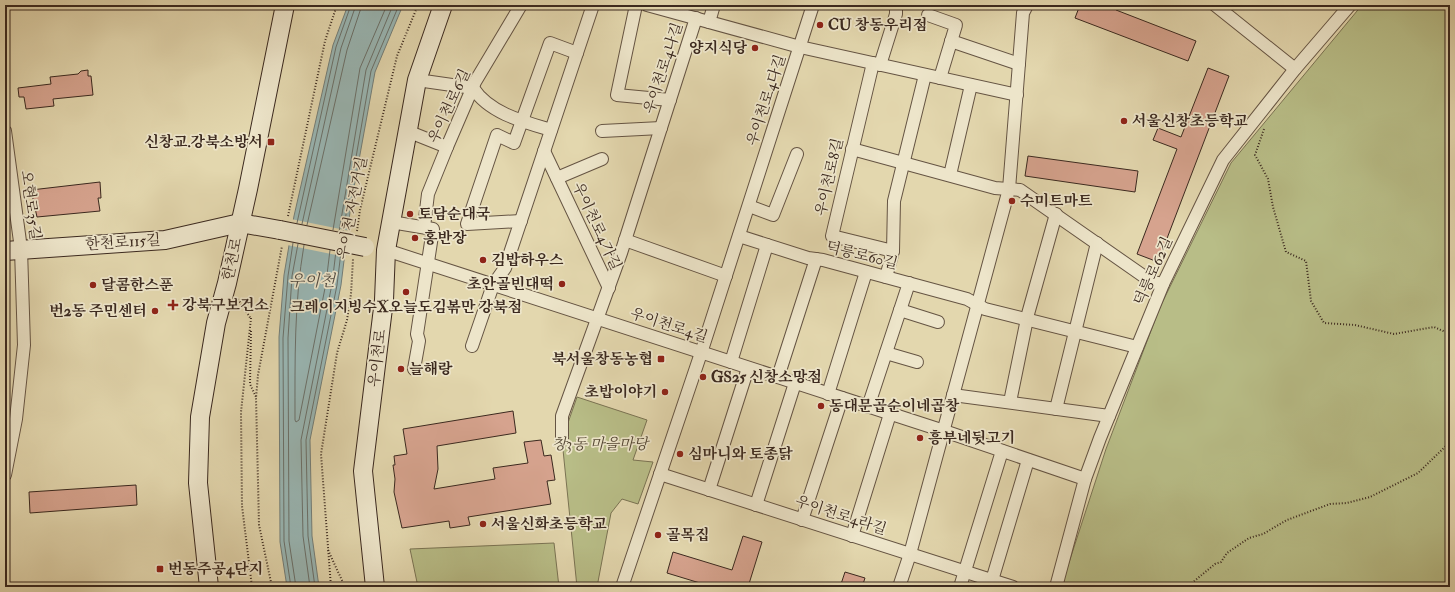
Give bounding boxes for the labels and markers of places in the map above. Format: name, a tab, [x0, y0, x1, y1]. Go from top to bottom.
place label: CU 창동우리점	[828, 16, 927, 35]
marker: CU 창동우리점	[815, 20, 825, 30]
place label: 양지식당	[689, 39, 748, 58]
marker: 양지식당	[750, 43, 760, 53]
place label: 서울신창초등학교	[1132, 112, 1248, 131]
marker: 서울신창초등학교	[1119, 116, 1129, 126]
place label: 신창교.강북소방서	[144, 133, 263, 152]
marker: 신창교.강북소방서	[266, 137, 276, 147]
place label: 수미트마트	[1020, 192, 1093, 211]
marker: 수미트마트	[1007, 196, 1017, 206]
place label: 토담순대국	[418, 205, 490, 224]
marker: 토담순대국	[405, 209, 415, 219]
place label: 홍반장	[423, 229, 467, 248]
marker: 홍반장	[410, 233, 420, 243]
place label: 김밥하우스	[491, 251, 564, 270]
marker: 김밥하우스	[478, 255, 488, 265]
place label: 초안골빈대떡	[467, 275, 554, 294]
place label: 달콤한스푼	[101, 276, 173, 295]
marker: 초안골빈대떡	[557, 279, 567, 289]
marker: 달콤한스푼	[88, 280, 98, 290]
marker: 크레이지빙수X오늘도김볶만 강북점	[401, 287, 411, 297]
place label: 강북구보건소	[182, 296, 269, 315]
place label: 크레이지빙수X오늘도김볶만 강북점	[290, 298, 522, 317]
marker: 강북구보건소	[167, 299, 179, 311]
place label: 번2동 주민센터	[49, 302, 147, 321]
marker: 번2동 주민센터	[150, 306, 160, 316]
place label: 북서울창동농협	[552, 350, 653, 369]
marker: 북서울창동농협	[656, 354, 666, 364]
place label: 늘해랑	[409, 360, 453, 379]
marker: 늘해랑	[396, 364, 406, 374]
place label: GS25 신창소망점	[711, 368, 822, 387]
marker: GS25 신창소망점	[698, 372, 708, 382]
place label: 초밥이야기	[585, 383, 657, 402]
marker: 초밥이야기	[660, 387, 670, 397]
place label: 동대문곱순이네곱창	[829, 397, 960, 416]
marker: 동대문곱순이네곱창	[816, 401, 826, 411]
place label: 흥부네뒷고기	[928, 429, 1015, 448]
marker: 흥부네뒷고기	[915, 433, 925, 443]
place label: 심마니와 토종닭	[688, 445, 793, 464]
marker: 심마니와 토종닭	[675, 449, 685, 459]
place label: 서울신화초등학교	[491, 515, 607, 534]
marker: 서울신화초등학교	[478, 519, 488, 529]
place label: 골목집	[666, 526, 709, 545]
marker: 골목집	[653, 530, 663, 540]
place label: 번동주공4단지	[168, 560, 263, 579]
marker: 번동주공4단지	[155, 564, 165, 574]

